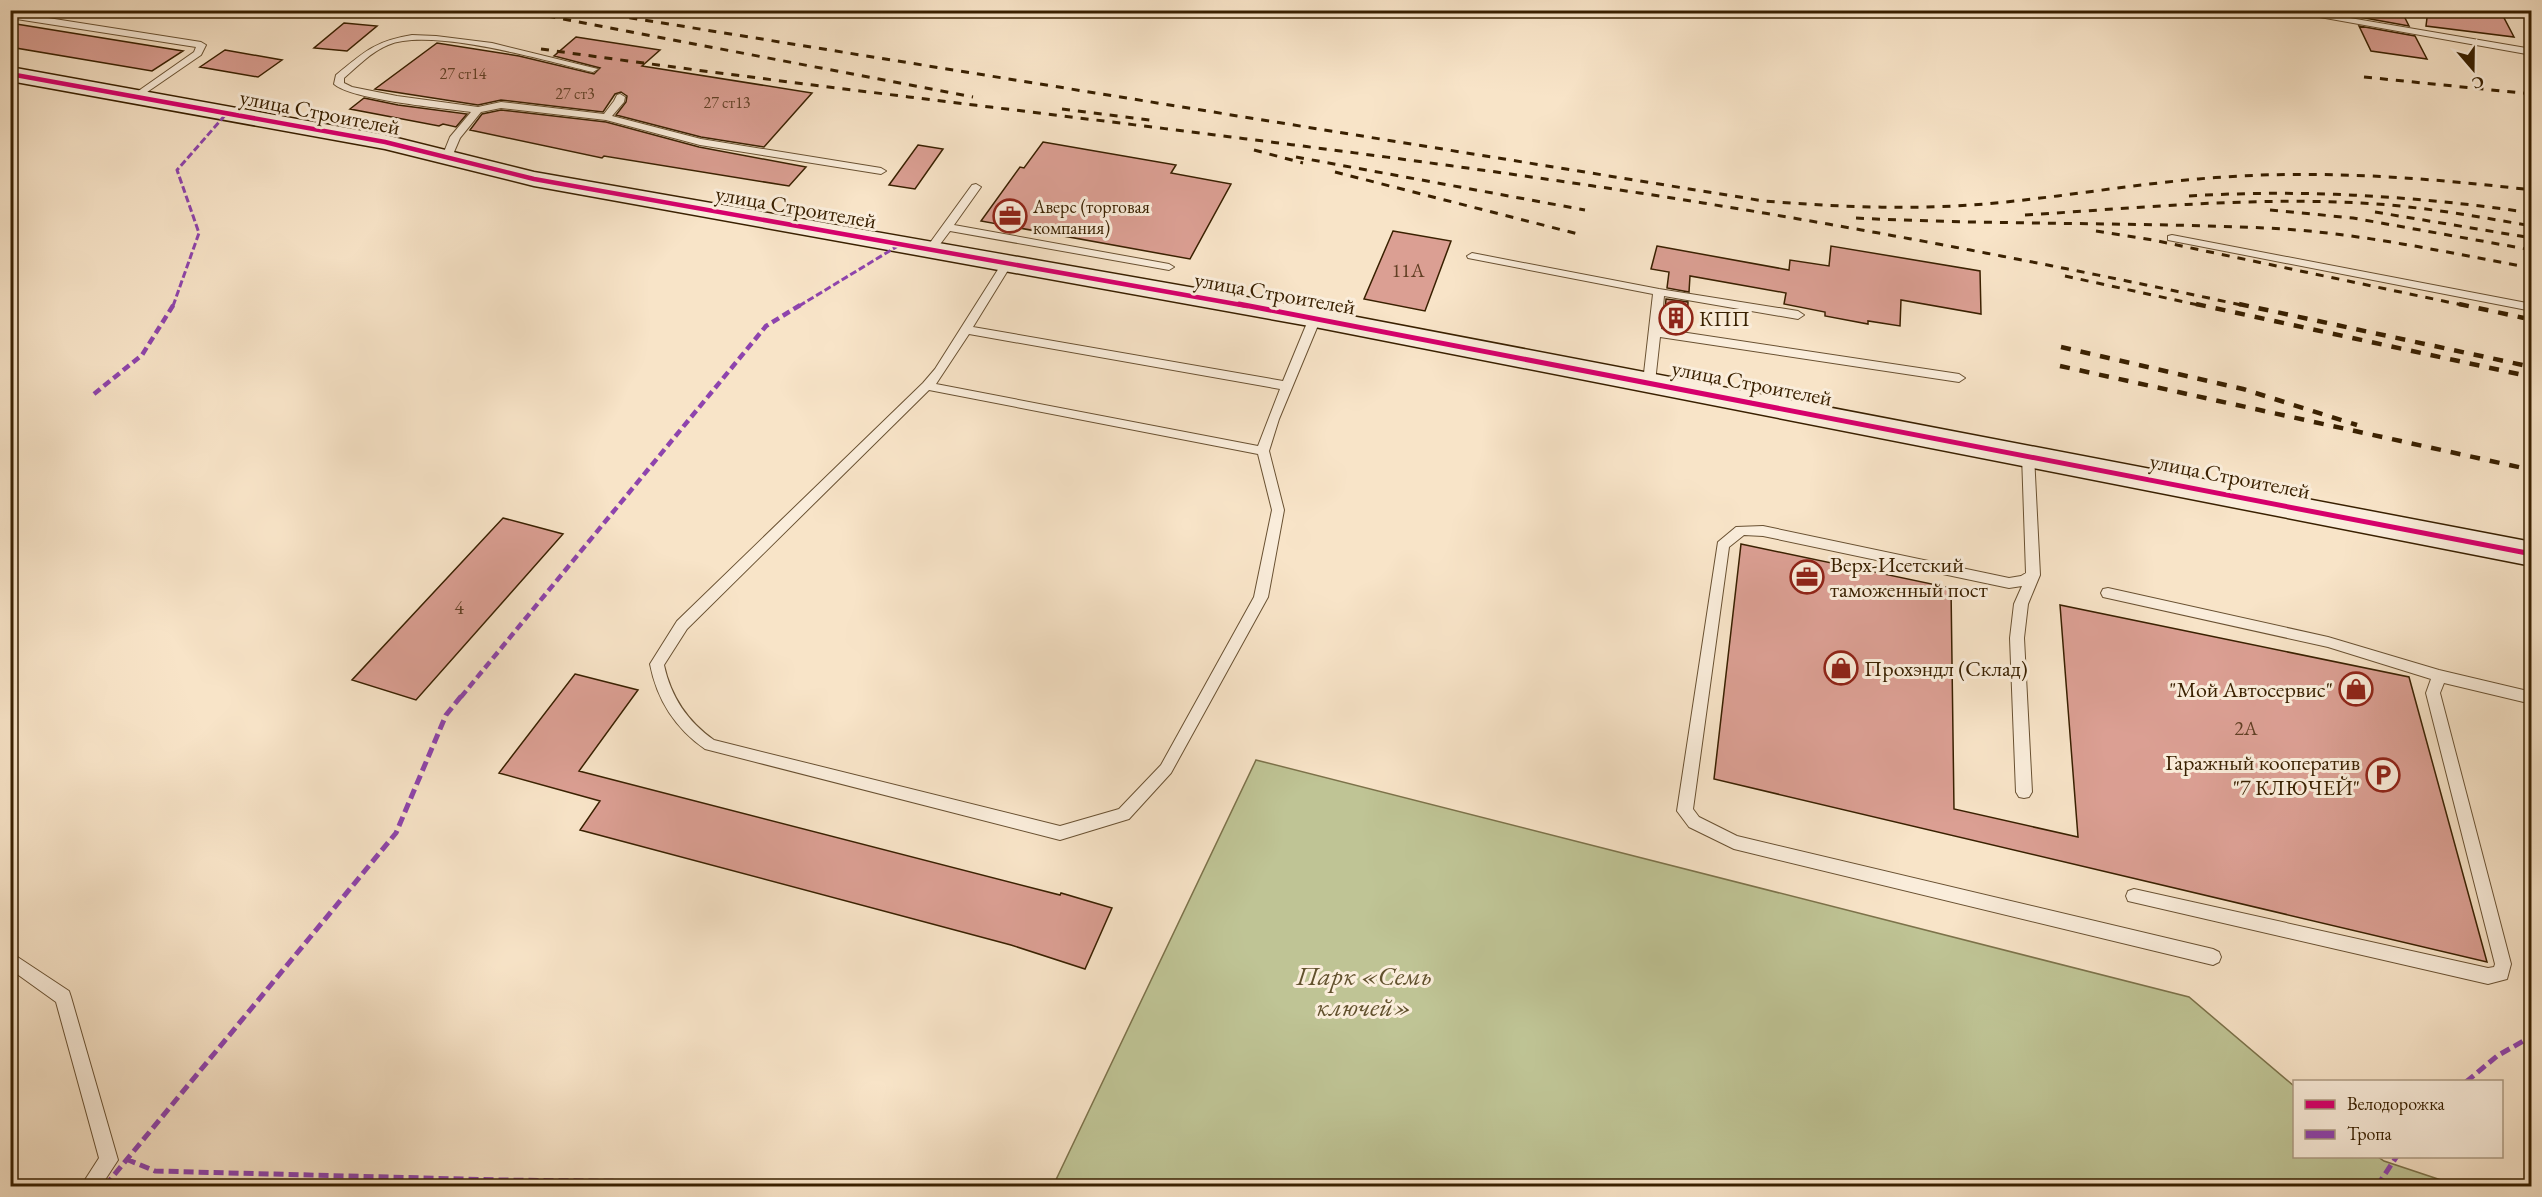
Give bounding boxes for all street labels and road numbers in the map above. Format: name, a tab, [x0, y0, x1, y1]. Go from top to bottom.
street label: улица Строителей	[237, 82, 403, 142]
street label: улица Строителей	[713, 179, 879, 235]
street label: улица Строителей	[1192, 265, 1358, 321]
street label: улица Строителей	[1669, 353, 1835, 413]
street label: улица Строителей	[2147, 446, 2313, 506]

